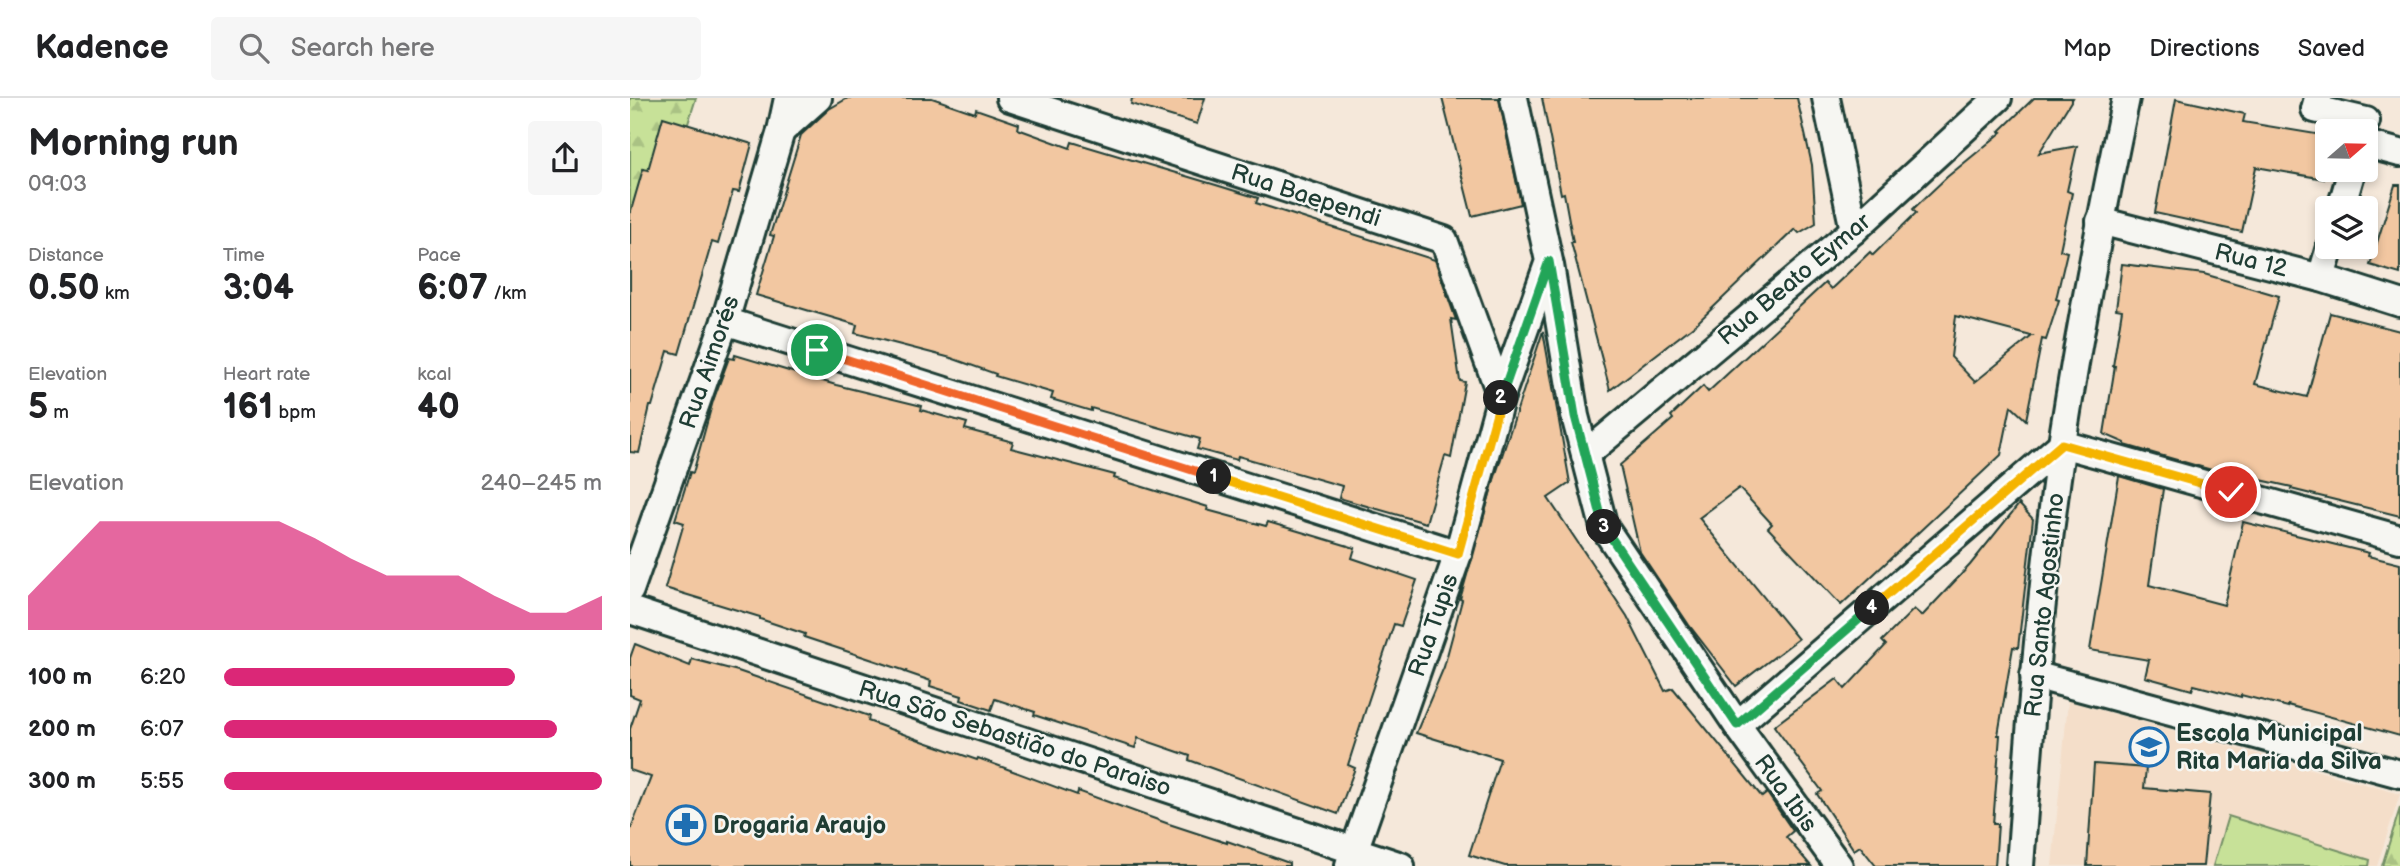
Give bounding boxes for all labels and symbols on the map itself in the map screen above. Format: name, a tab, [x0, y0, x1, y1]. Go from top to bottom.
north arrow	[2315, 119, 2378, 182]
street label: Rua Baependi	[1227, 158, 1384, 233]
street label: Rua Beato Eymar	[1712, 207, 1877, 352]
street label: Rua 12	[2211, 237, 2290, 283]
street label: Rua Aimorés	[673, 292, 746, 432]
pin	[787, 320, 847, 380]
pin: 2	[1484, 380, 1518, 416]
pin: 1	[1196, 460, 1232, 494]
pin	[2201, 462, 2261, 522]
street label: Rua Santo Agostinho	[2018, 491, 2071, 719]
pin: 3	[1586, 510, 1622, 544]
street label: Rua Tupis	[1402, 570, 1465, 681]
pin: 4	[1854, 590, 1890, 626]
street label: Rua São Sebastião do Paraiso	[855, 674, 1175, 803]
place label: Escola Municipal Rita Maria da Silva	[2176, 719, 2382, 776]
school or university icon: Escola Municipal Rita Maria da Silva	[2128, 726, 2170, 768]
street label: Rua Ibis	[1748, 749, 1824, 838]
pharmacy icon: Drogaria Araujo	[665, 804, 707, 846]
place label: Drogaria Araujo	[713, 811, 886, 840]

